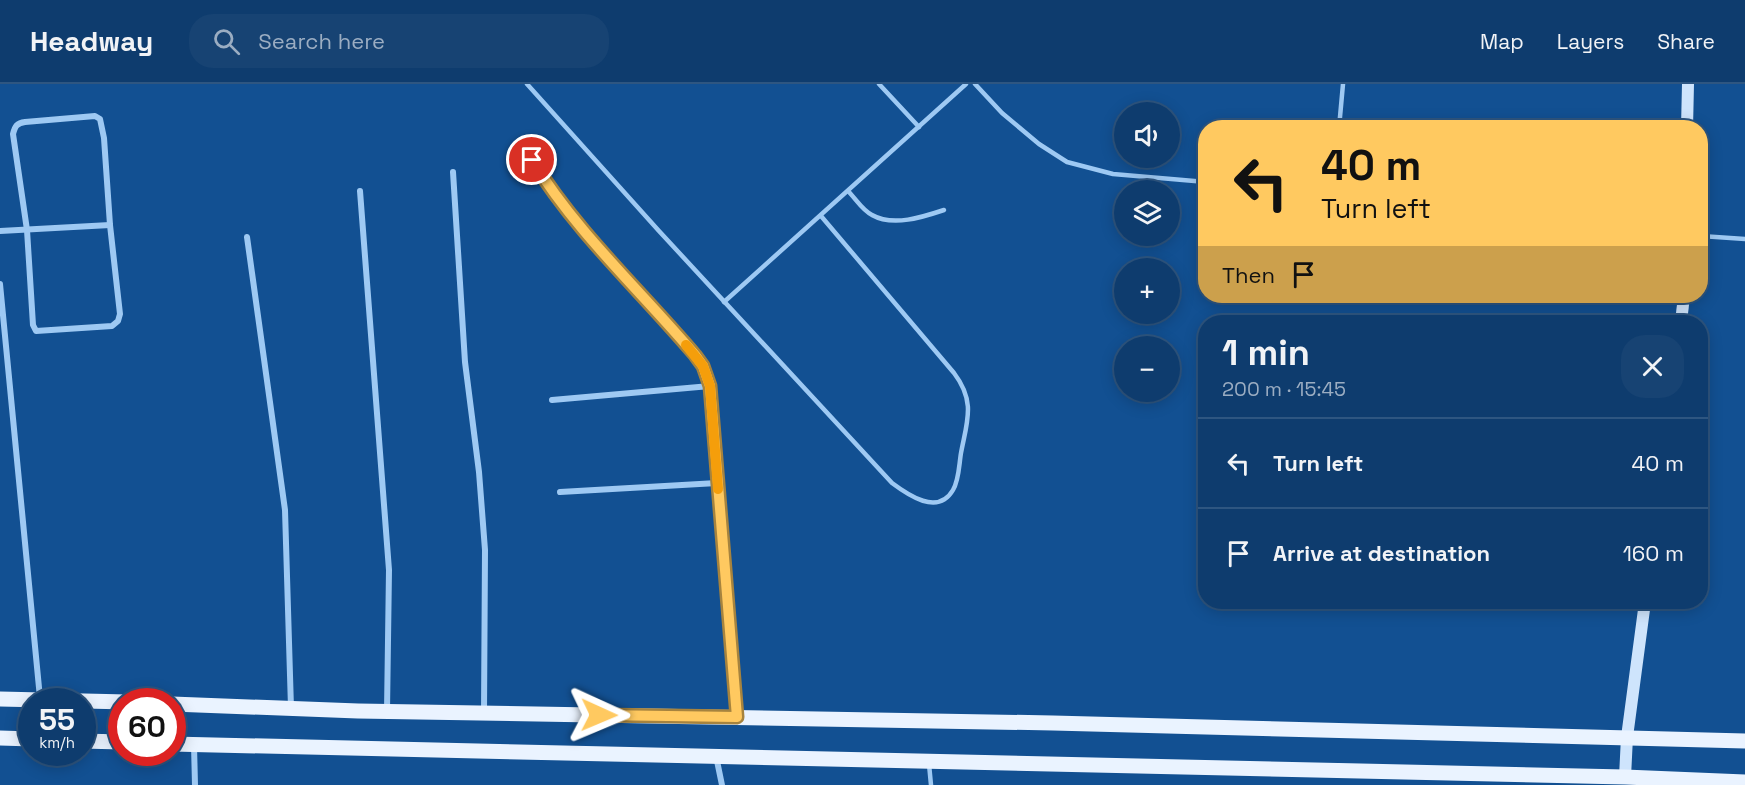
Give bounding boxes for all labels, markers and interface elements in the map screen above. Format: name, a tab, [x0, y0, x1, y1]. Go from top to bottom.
search box	[189, 14, 609, 68]
text: Headway	[30, 23, 153, 59]
icon: search	[210, 25, 243, 58]
text: Search here	[258, 27, 385, 55]
text: Map	[1480, 28, 1524, 55]
text: Layers	[1557, 28, 1624, 55]
text: Share	[1657, 28, 1715, 55]
map controls	[1114, 102, 1180, 402]
button: sound	[1114, 102, 1180, 168]
pin	[506, 134, 557, 185]
text: 40 m	[1321, 139, 1421, 192]
icon: arrive	[515, 143, 548, 176]
icon: left	[1222, 144, 1300, 222]
button: layers	[1114, 180, 1180, 246]
text: Turn left	[1321, 191, 1431, 226]
button: +	[1114, 258, 1180, 324]
icon: arrive	[1287, 258, 1320, 291]
text: Then	[1222, 261, 1275, 289]
text: 1 min	[1222, 330, 1310, 376]
button: close	[1621, 335, 1684, 398]
button: −	[1114, 336, 1180, 402]
text: 200 m · 15:45	[1222, 376, 1346, 402]
icon: left	[1222, 447, 1255, 480]
text: Turn left	[1273, 449, 1363, 477]
text: 40 m	[1632, 449, 1684, 477]
icon: arrive	[1222, 537, 1255, 570]
text: Arrive at destination	[1273, 539, 1490, 567]
text: 160 m	[1623, 539, 1684, 567]
position arrow	[567, 683, 631, 747]
speed limit sign: 60	[108, 688, 186, 766]
text: 55	[39, 700, 75, 739]
text: km/h	[39, 733, 75, 752]

